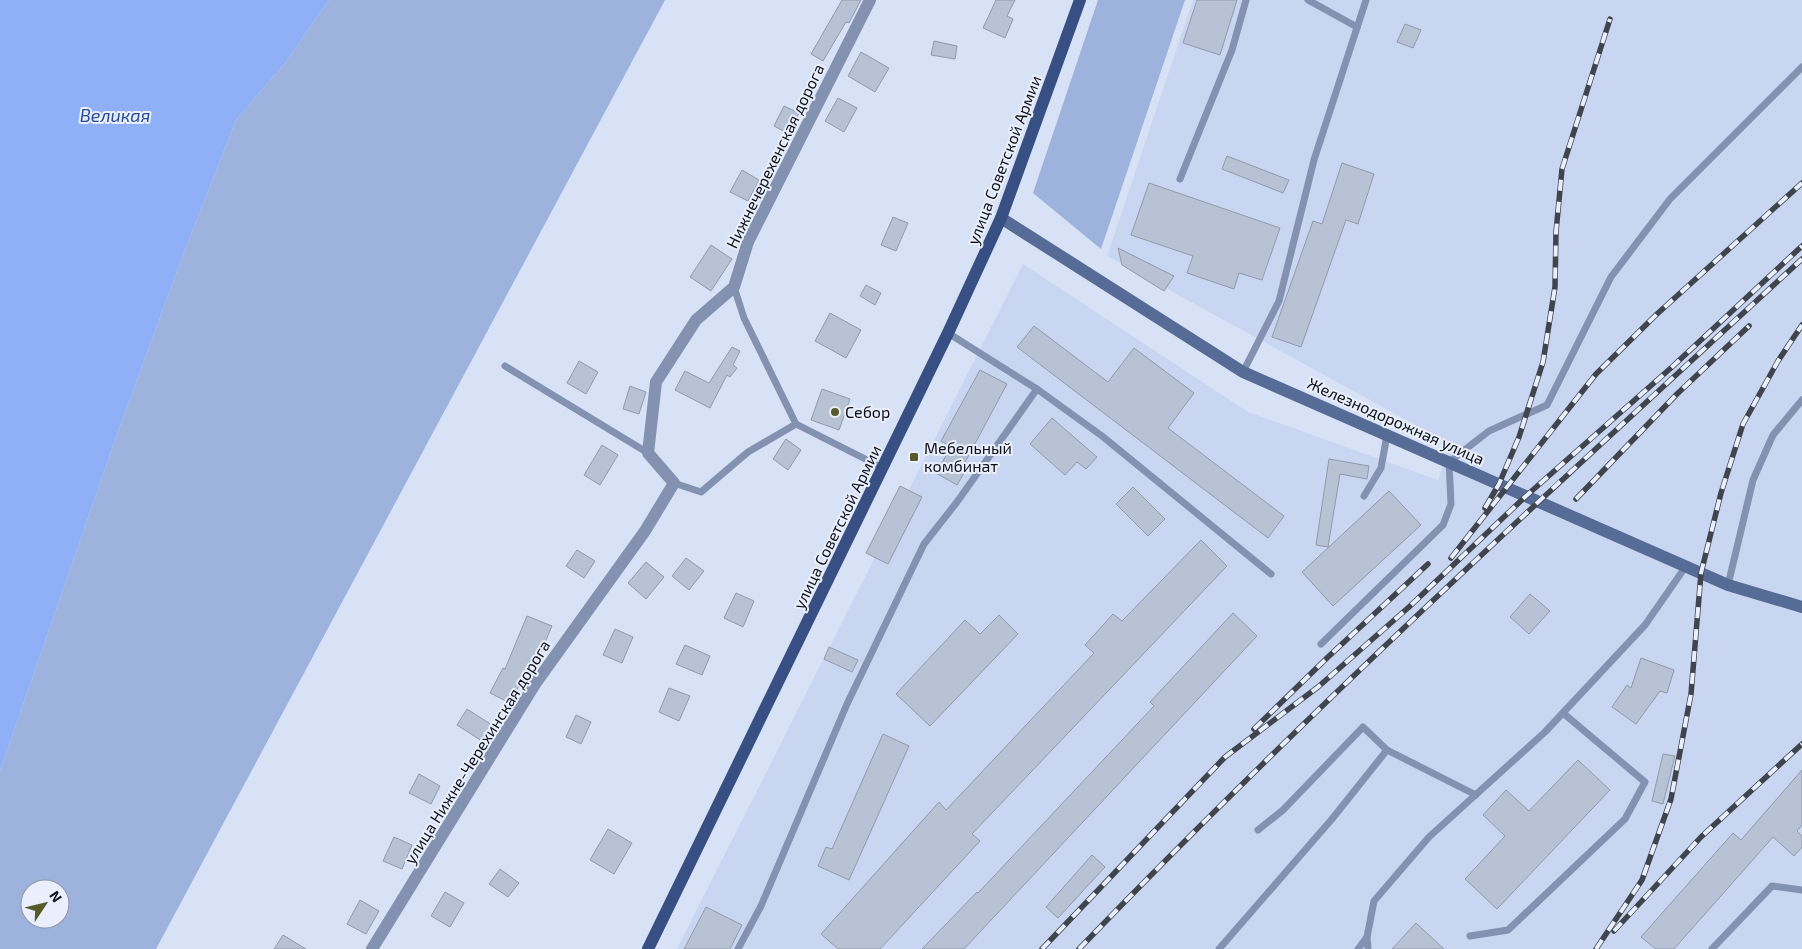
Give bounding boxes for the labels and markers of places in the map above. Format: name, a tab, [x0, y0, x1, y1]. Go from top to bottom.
place label: Себор	[845, 402, 890, 421]
marker: Себор	[829, 406, 841, 418]
place label: Мебельный комбинат	[924, 438, 1012, 475]
marker: Мебельный комбинат	[908, 451, 920, 463]

